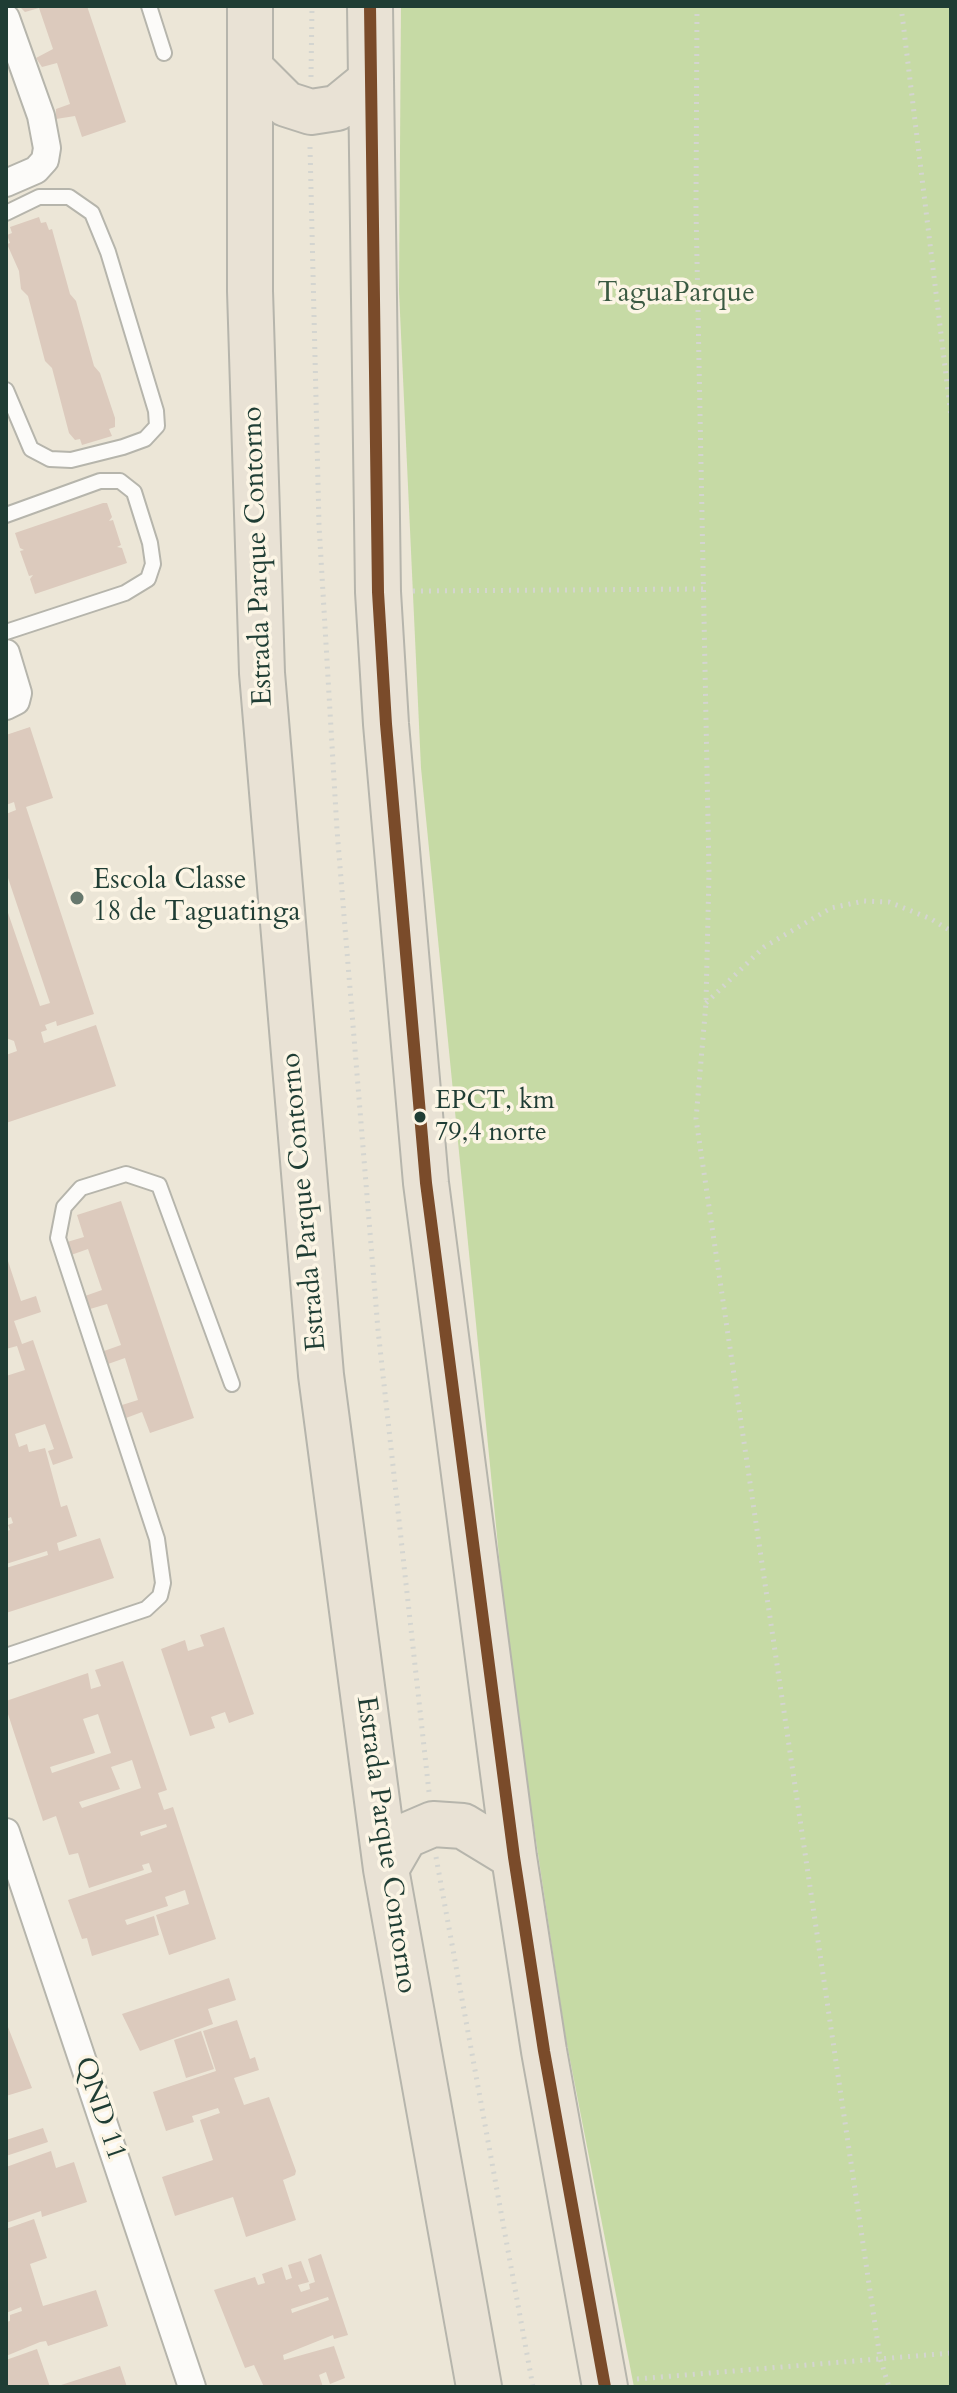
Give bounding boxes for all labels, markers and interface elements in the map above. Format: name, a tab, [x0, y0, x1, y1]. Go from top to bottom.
park label: TaguaParque	[597, 278, 755, 312]
street label: Estrada Parque Contorno	[237, 406, 281, 706]
place label: Escola Classe 18 de Taguatinga	[93, 865, 301, 931]
marker: Escola Classe 18 de Taguatinga	[68, 889, 86, 907]
street label: Estrada Parque Contorno	[275, 1051, 335, 1353]
place label: EPCT, km 79,4 norte	[435, 1086, 555, 1148]
marker: EPCT, km 79,4 norte	[412, 1109, 428, 1125]
street label: Estrada Parque Contorno	[348, 1694, 422, 1996]
street label: QND 11	[66, 2053, 132, 2165]

